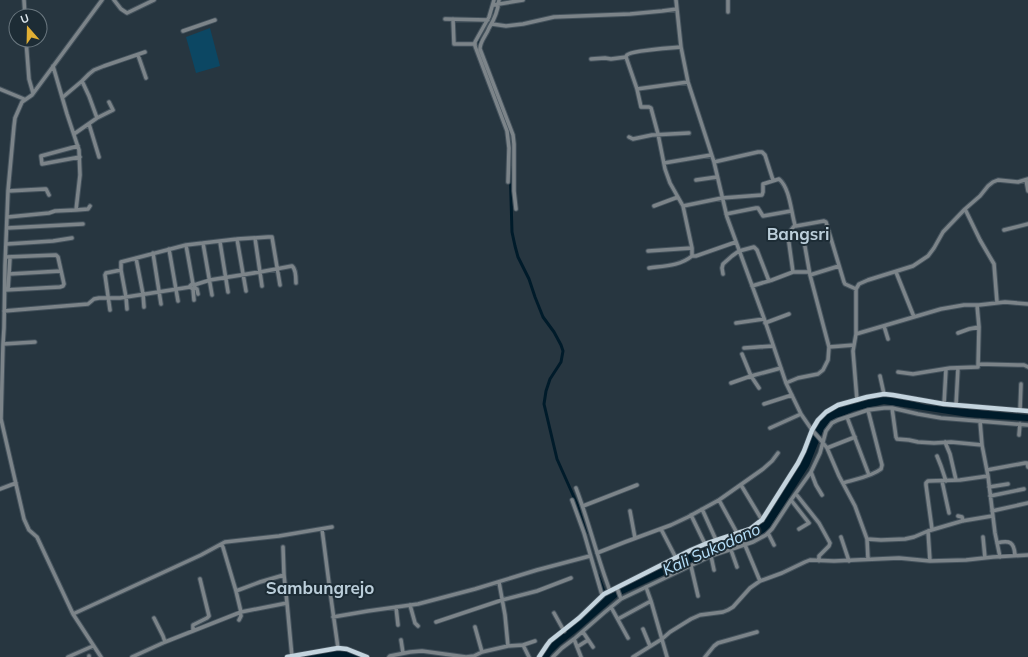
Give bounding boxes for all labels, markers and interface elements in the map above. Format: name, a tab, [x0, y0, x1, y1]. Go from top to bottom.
north arrow	[8, 8, 48, 48]
text: U	[18, 11, 31, 27]
district label: Bangsri	[767, 223, 829, 244]
water label: Kali Sukodono	[659, 518, 763, 580]
district label: Sambungrejo	[266, 577, 374, 598]

